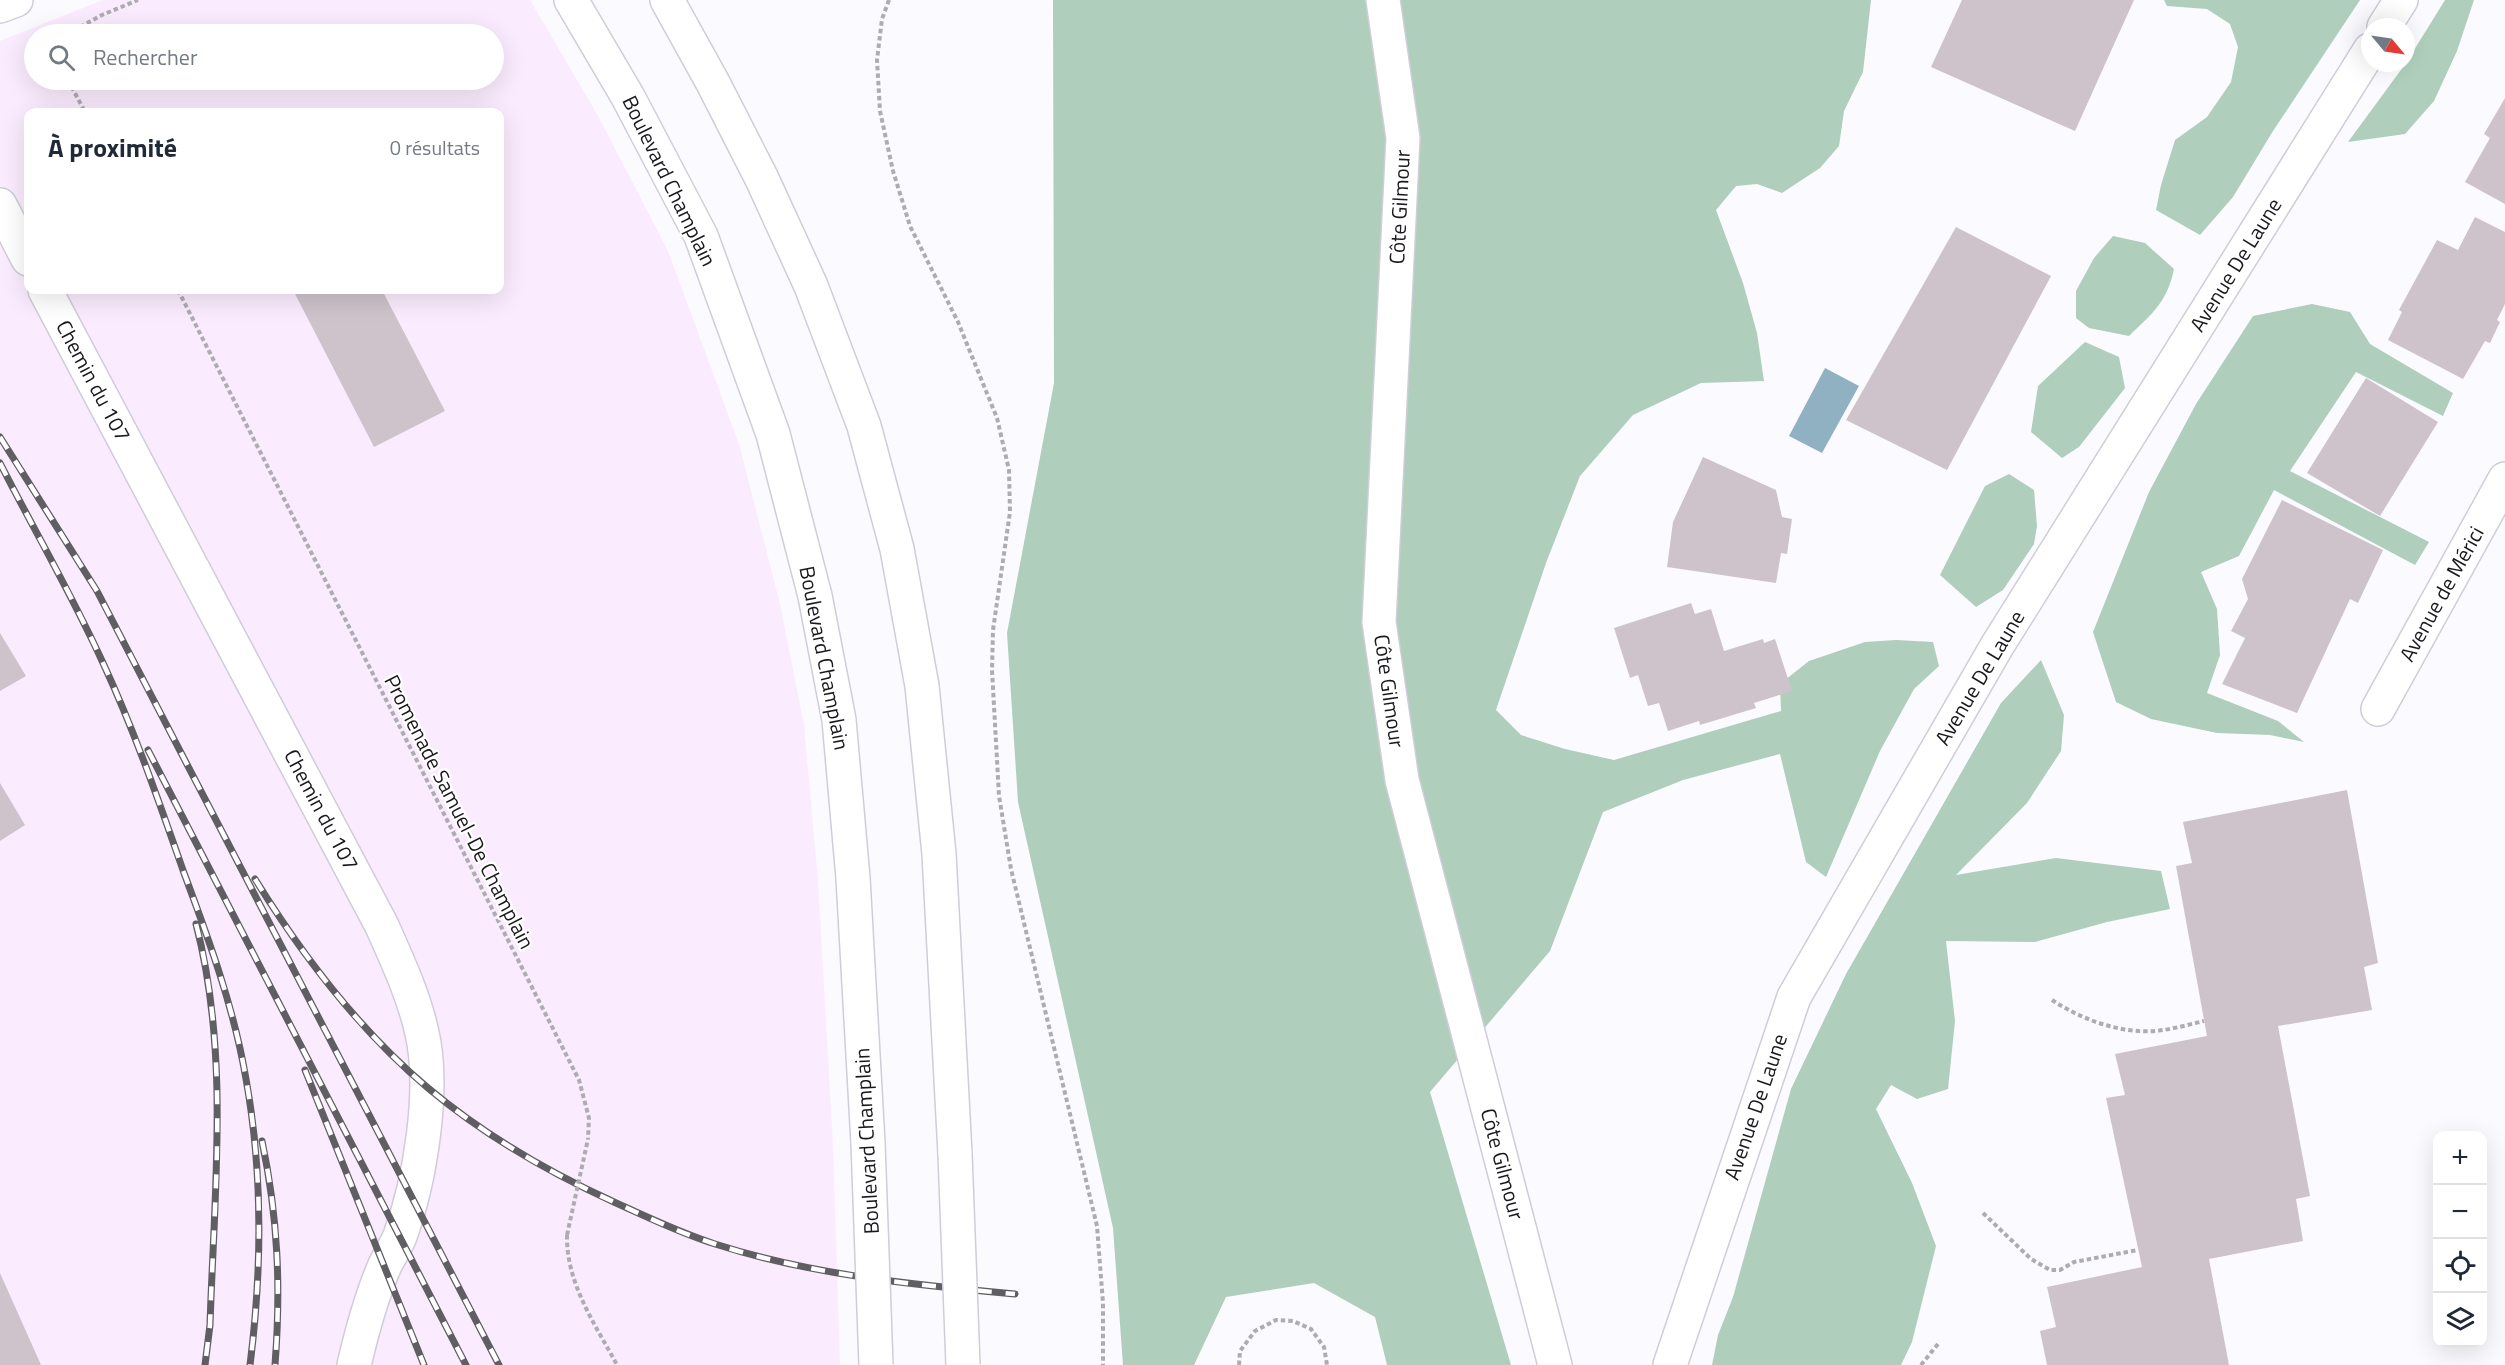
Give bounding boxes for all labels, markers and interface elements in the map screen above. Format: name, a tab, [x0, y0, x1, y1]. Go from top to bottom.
north arrow	[2361, 18, 2415, 72]
search box	[24, 24, 504, 90]
text: Rechercher	[93, 40, 198, 74]
icon: search	[45, 41, 78, 74]
street label: Boulevard Champlain	[615, 90, 725, 271]
text: À proximité	[48, 128, 177, 167]
text: 0 résultats	[390, 132, 480, 163]
street label: Côte Gilmour	[1380, 149, 1418, 265]
street label: Avenue De Laune	[2181, 191, 2289, 338]
street label: Chemin du 107	[48, 314, 139, 447]
street label: Avenue de Mérici	[2391, 520, 2492, 667]
street label: Boulevard Champlain	[791, 563, 859, 753]
street label: Avenue De Laune	[1926, 604, 2032, 751]
street label: Côte Gilmour	[1366, 632, 1414, 750]
street label: Promenade Samuel-De Champlain	[377, 669, 543, 954]
street label: Chemin du 107	[276, 743, 367, 876]
street label: Avenue De Laune	[1715, 1029, 1795, 1184]
street label: Boulevard Champlain	[845, 1047, 887, 1235]
street label: Côte Gilmour	[1473, 1104, 1533, 1223]
map controls	[2433, 1131, 2487, 1347]
button: +	[2433, 1131, 2487, 1185]
button: −	[2433, 1185, 2487, 1239]
button: locate	[2433, 1239, 2487, 1293]
button: layers	[2433, 1293, 2487, 1347]

